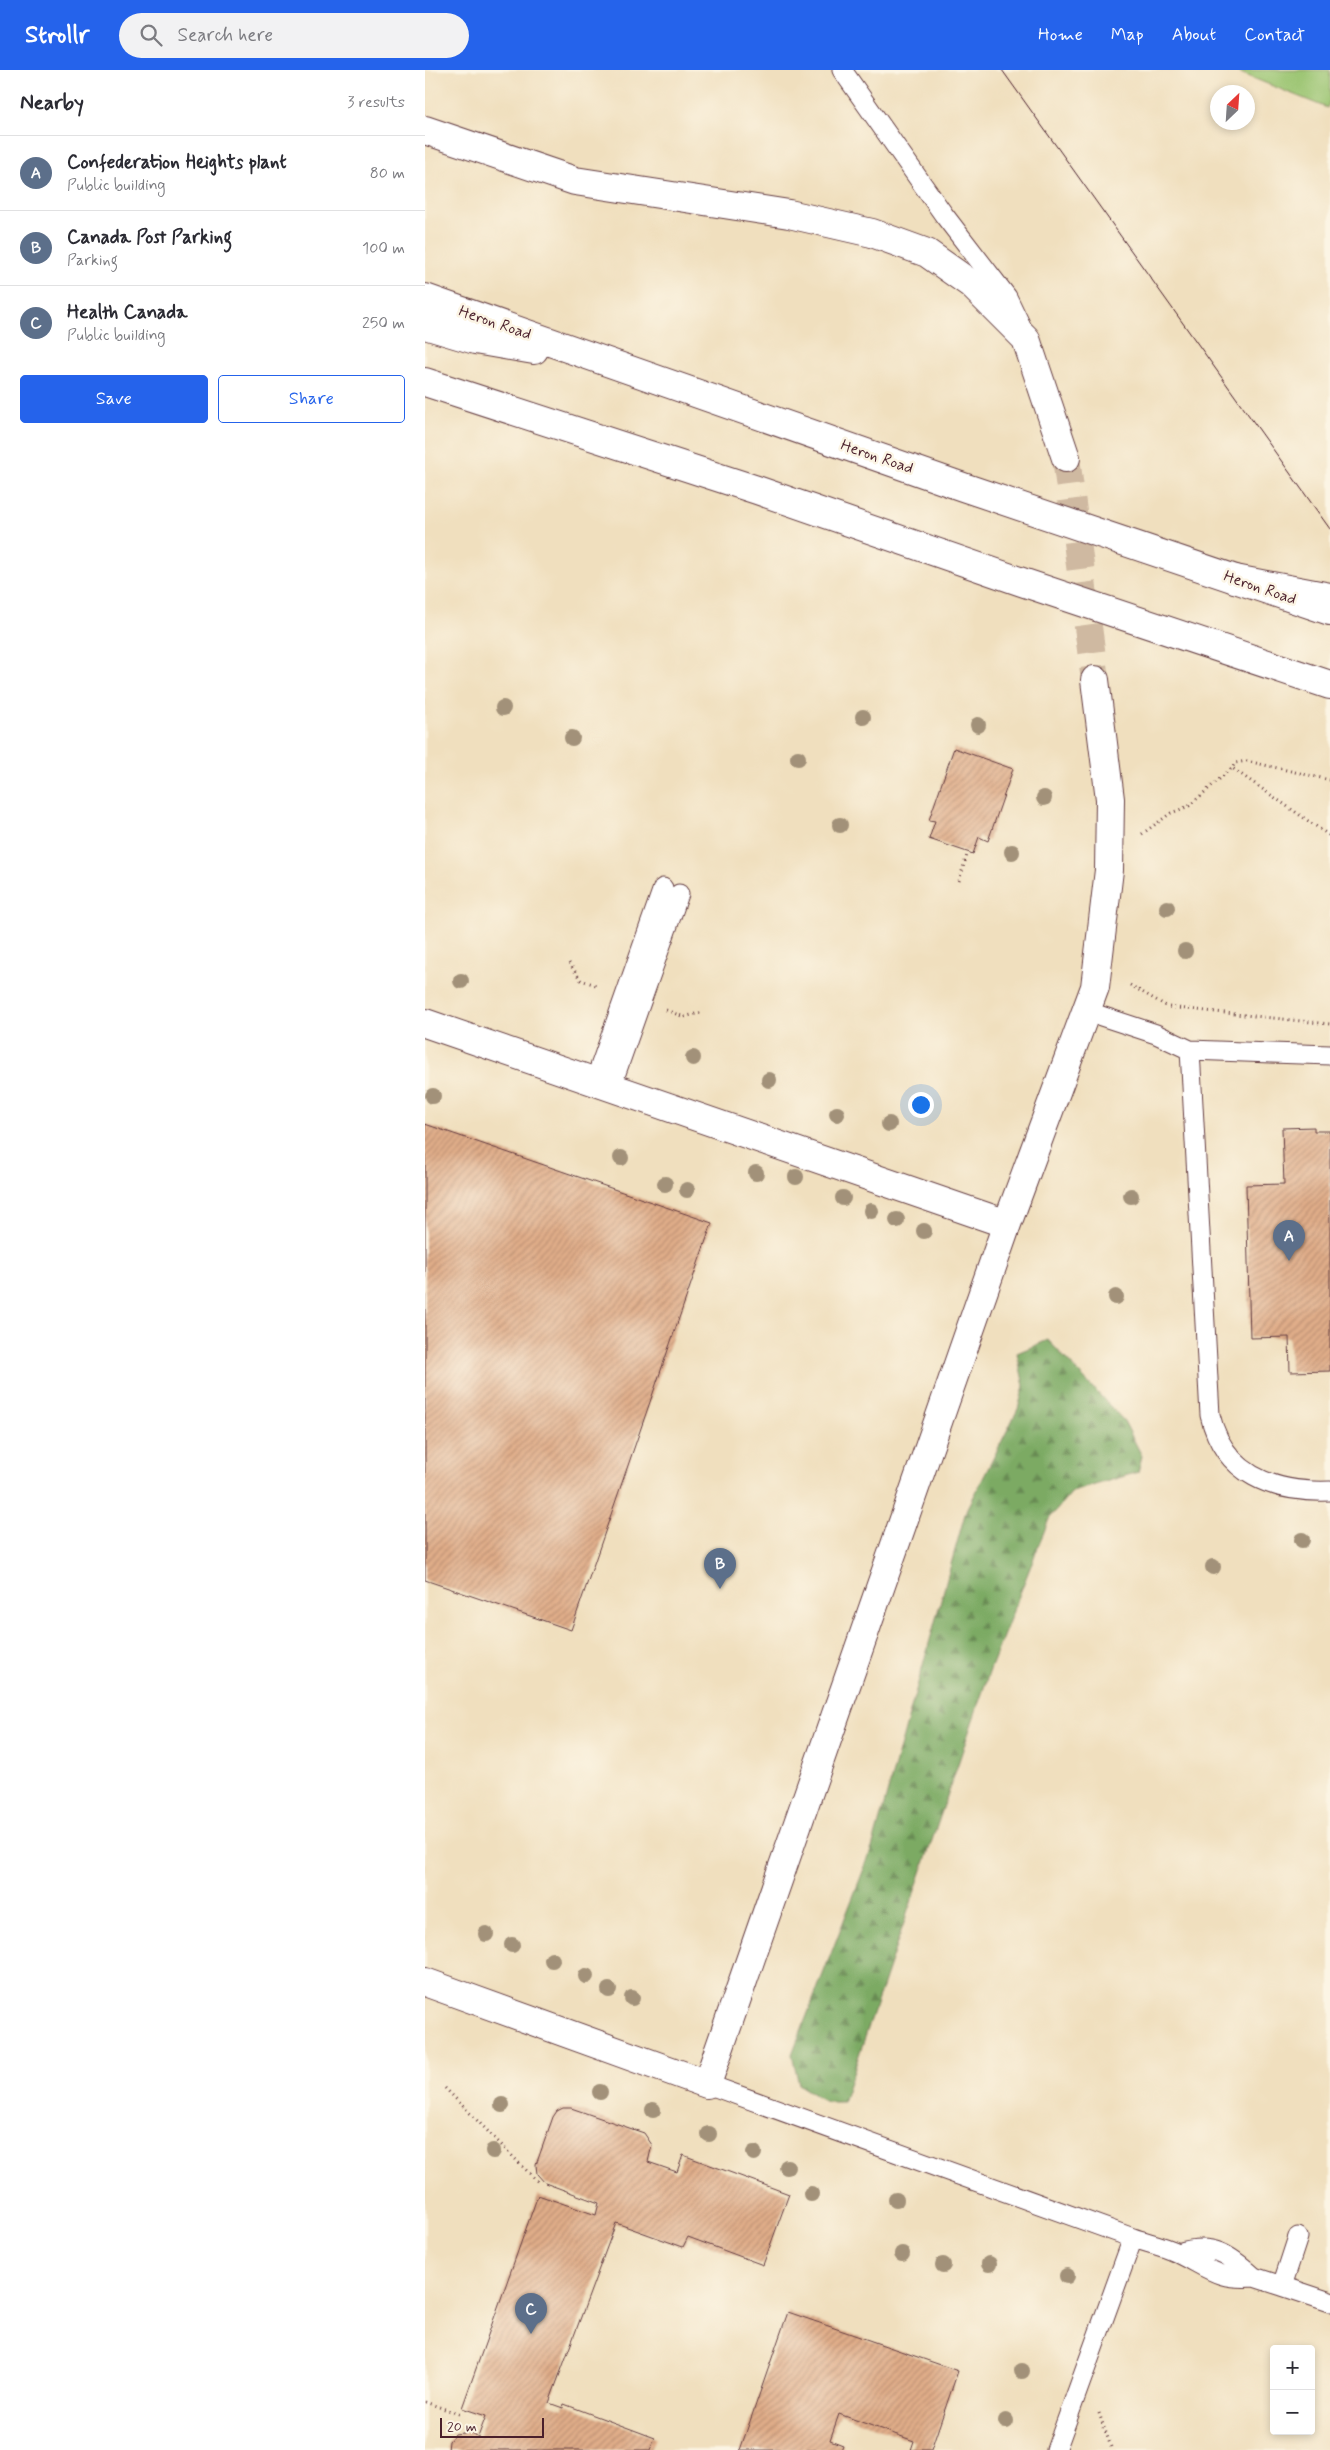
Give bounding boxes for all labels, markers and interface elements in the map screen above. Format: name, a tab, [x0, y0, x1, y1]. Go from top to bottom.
search box	[119, 13, 469, 58]
text: Strollr	[25, 20, 89, 51]
icon: search	[137, 21, 165, 49]
text: Search here	[177, 23, 273, 48]
text: Home	[1038, 23, 1083, 47]
text: Map	[1111, 23, 1144, 47]
text: About	[1172, 23, 1216, 47]
text: Contact	[1244, 23, 1305, 47]
north arrow	[1210, 85, 1255, 130]
text: Nearby	[20, 89, 84, 117]
text: 3 results	[347, 92, 405, 113]
text: Confederation Heights plant	[67, 150, 287, 175]
text: A	[31, 163, 41, 184]
text: 80 m	[370, 163, 405, 184]
text: Public building	[67, 175, 166, 196]
text: Canada Post Parking	[67, 225, 232, 250]
text: B	[31, 238, 41, 259]
text: 100 m	[362, 238, 405, 259]
text: Parking	[67, 250, 118, 271]
text: Health Canada	[67, 300, 187, 325]
street label: Heron Road	[456, 301, 534, 345]
text: C	[30, 313, 42, 334]
text: 250 m	[362, 313, 405, 334]
text: Public building	[67, 325, 166, 346]
button: Save	[20, 375, 208, 423]
button: Share	[218, 375, 405, 423]
street label: Heron Road	[838, 435, 916, 479]
street label: Heron Road	[1221, 566, 1299, 610]
your location	[908, 1092, 934, 1118]
pin: A	[1273, 1220, 1305, 1261]
pin: B	[704, 1548, 736, 1589]
pin: C	[515, 2293, 547, 2334]
map controls	[1270, 2345, 1315, 2435]
button: +	[1270, 2345, 1315, 2390]
button: −	[1270, 2390, 1315, 2435]
scale bar	[440, 2415, 544, 2438]
text: 20 m	[447, 2418, 477, 2436]

